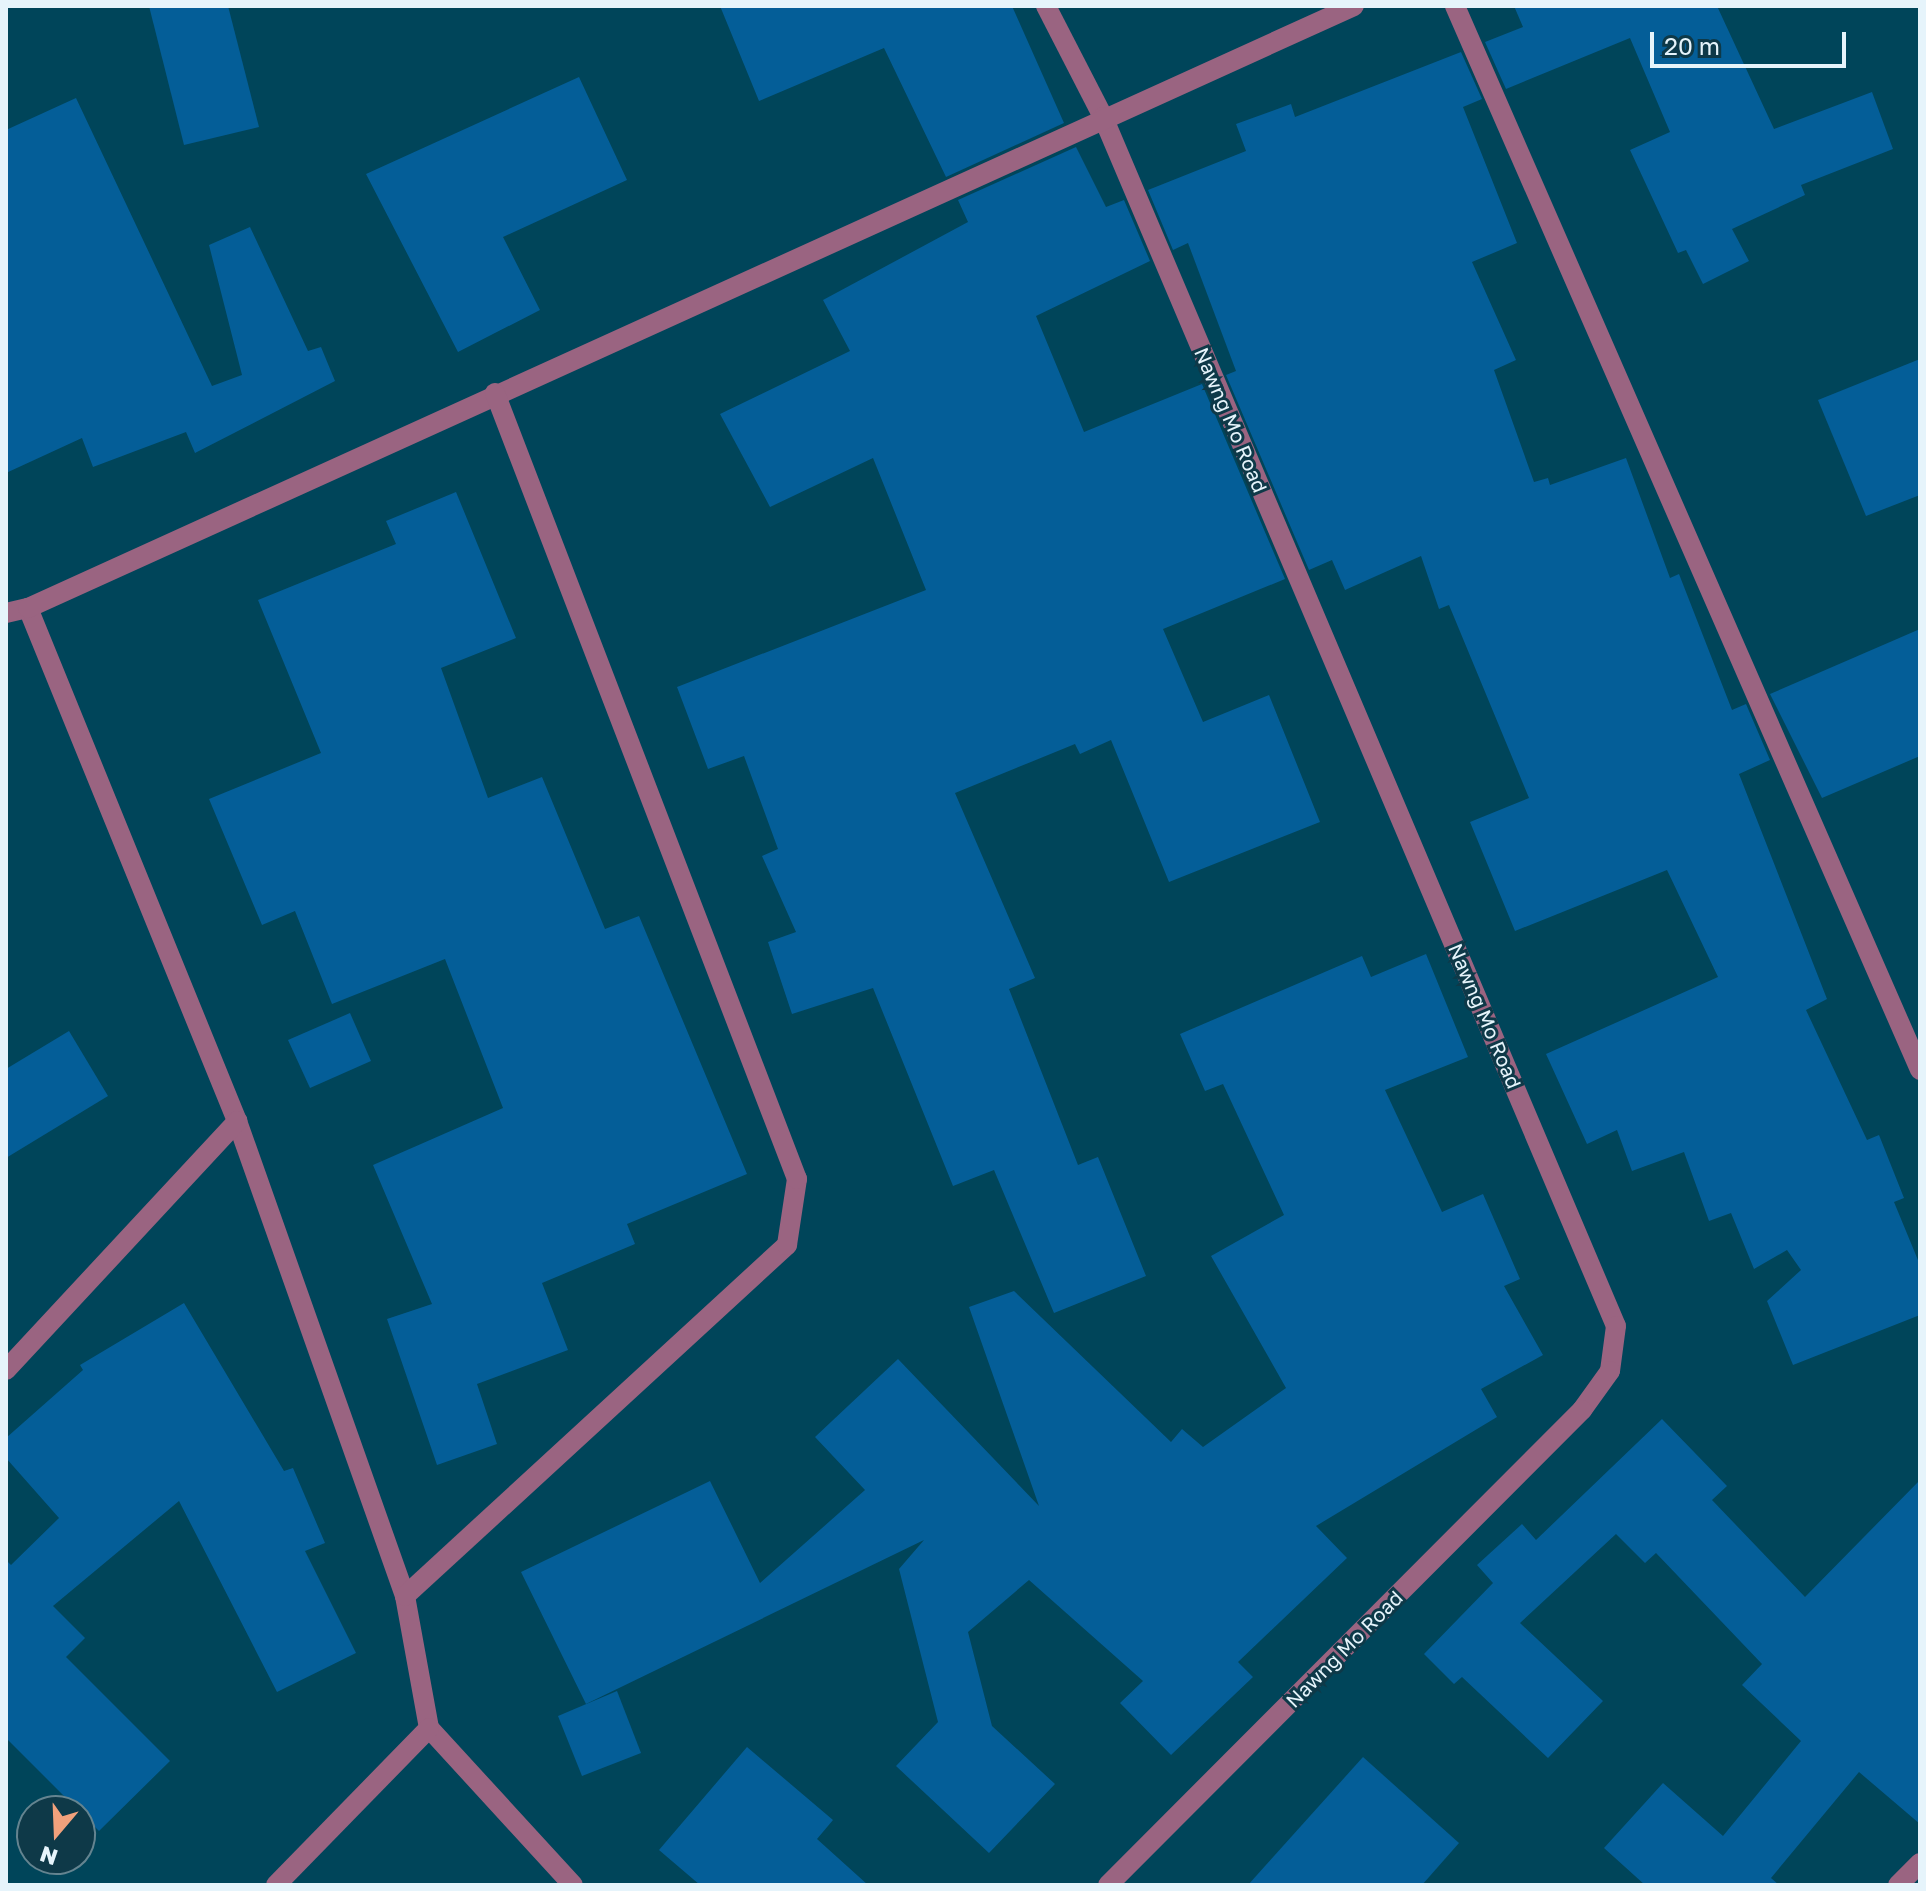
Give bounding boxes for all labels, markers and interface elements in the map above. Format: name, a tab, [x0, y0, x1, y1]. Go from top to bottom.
scale bar	[1654, 16, 1850, 66]
text: 20 m	[1664, 31, 1720, 60]
street label: Nawng Mo Road	[1190, 344, 1272, 496]
street label: Nawng Mo Road	[1444, 940, 1526, 1092]
street label: Nawng Mo Road	[1281, 1586, 1407, 1712]
north arrow	[16, 1795, 96, 1875]
text: N	[36, 1841, 61, 1872]

